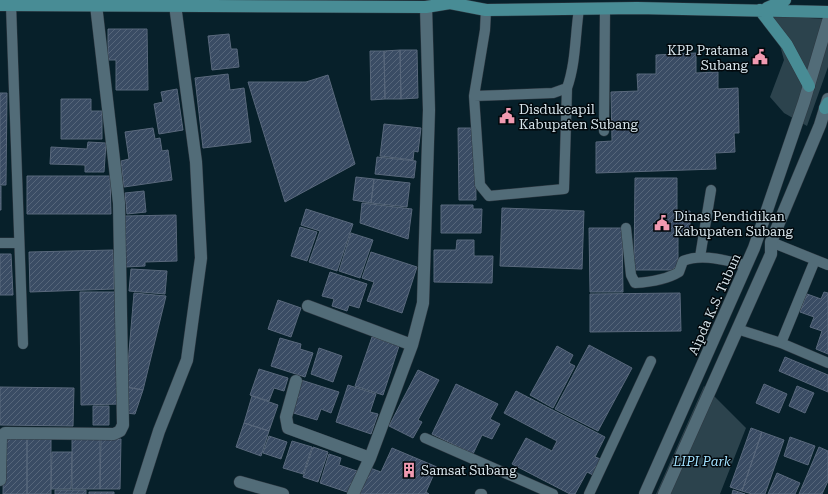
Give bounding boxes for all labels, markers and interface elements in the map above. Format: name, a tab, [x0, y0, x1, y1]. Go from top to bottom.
place label: KPP Pratama Subang	[667, 43, 749, 73]
public building icon: KPP Pratama Subang	[751, 48, 769, 66]
place label: Disdukcapil Kabupaten Subang	[519, 102, 639, 132]
public building icon: Disdukcapil Kabupaten Subang	[498, 107, 516, 125]
place label: Dinas Pendidikan Kabupaten Subang	[674, 209, 794, 239]
public building icon: Dinas Pendidikan Kabupaten Subang	[653, 214, 671, 232]
street label: Aipda K.S. Tubun	[685, 251, 744, 357]
park label: LIPI Park	[672, 454, 732, 469]
building icon: Samsat Subang	[400, 461, 418, 479]
place label: Samsat Subang	[421, 463, 517, 478]

